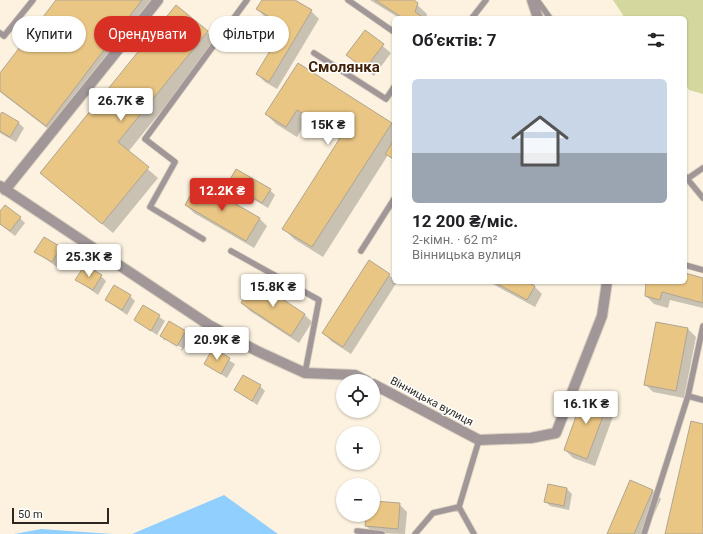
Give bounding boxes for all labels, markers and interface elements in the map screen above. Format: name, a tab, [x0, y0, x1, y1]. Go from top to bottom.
chip: Купити	[12, 16, 86, 52]
chip: Орендувати	[94, 16, 201, 52]
chip: Фільтри	[209, 16, 289, 52]
icon: filters	[645, 29, 667, 51]
text: Об’єктів: 7	[412, 30, 497, 50]
district label: Смолянка	[308, 58, 380, 76]
pin: 26.7K ₴	[84, 88, 158, 122]
text: 26.7K ₴	[98, 93, 144, 108]
icon: home	[504, 105, 576, 177]
pin: 15K ₴	[300, 112, 356, 146]
text: 15K ₴	[310, 117, 346, 132]
pin: 12.2K ₴	[185, 178, 259, 212]
text: 12.2K ₴	[199, 183, 245, 198]
text: 12 200 ₴/міс.	[412, 211, 518, 231]
text: 2-кімн. · 62 m²	[412, 232, 498, 247]
pin: 25.3K ₴	[52, 244, 126, 278]
text: Вінницька вулиця	[412, 247, 521, 262]
text: 25.3K ₴	[66, 249, 112, 264]
pin: 15.8K ₴	[236, 274, 310, 308]
text: 15.8K ₴	[250, 279, 296, 294]
pin: 20.9K ₴	[180, 327, 254, 361]
text: 20.9K ₴	[194, 332, 240, 347]
map controls	[336, 374, 380, 522]
button: locate	[336, 374, 380, 418]
street label: Вінницька вулиця	[388, 374, 476, 429]
pin: 16.1K ₴	[549, 391, 623, 425]
text: 16.1K ₴	[563, 396, 609, 411]
button: +	[336, 426, 380, 470]
button: −	[336, 478, 380, 522]
scale bar	[12, 506, 109, 525]
text: 50 m	[18, 508, 43, 521]

